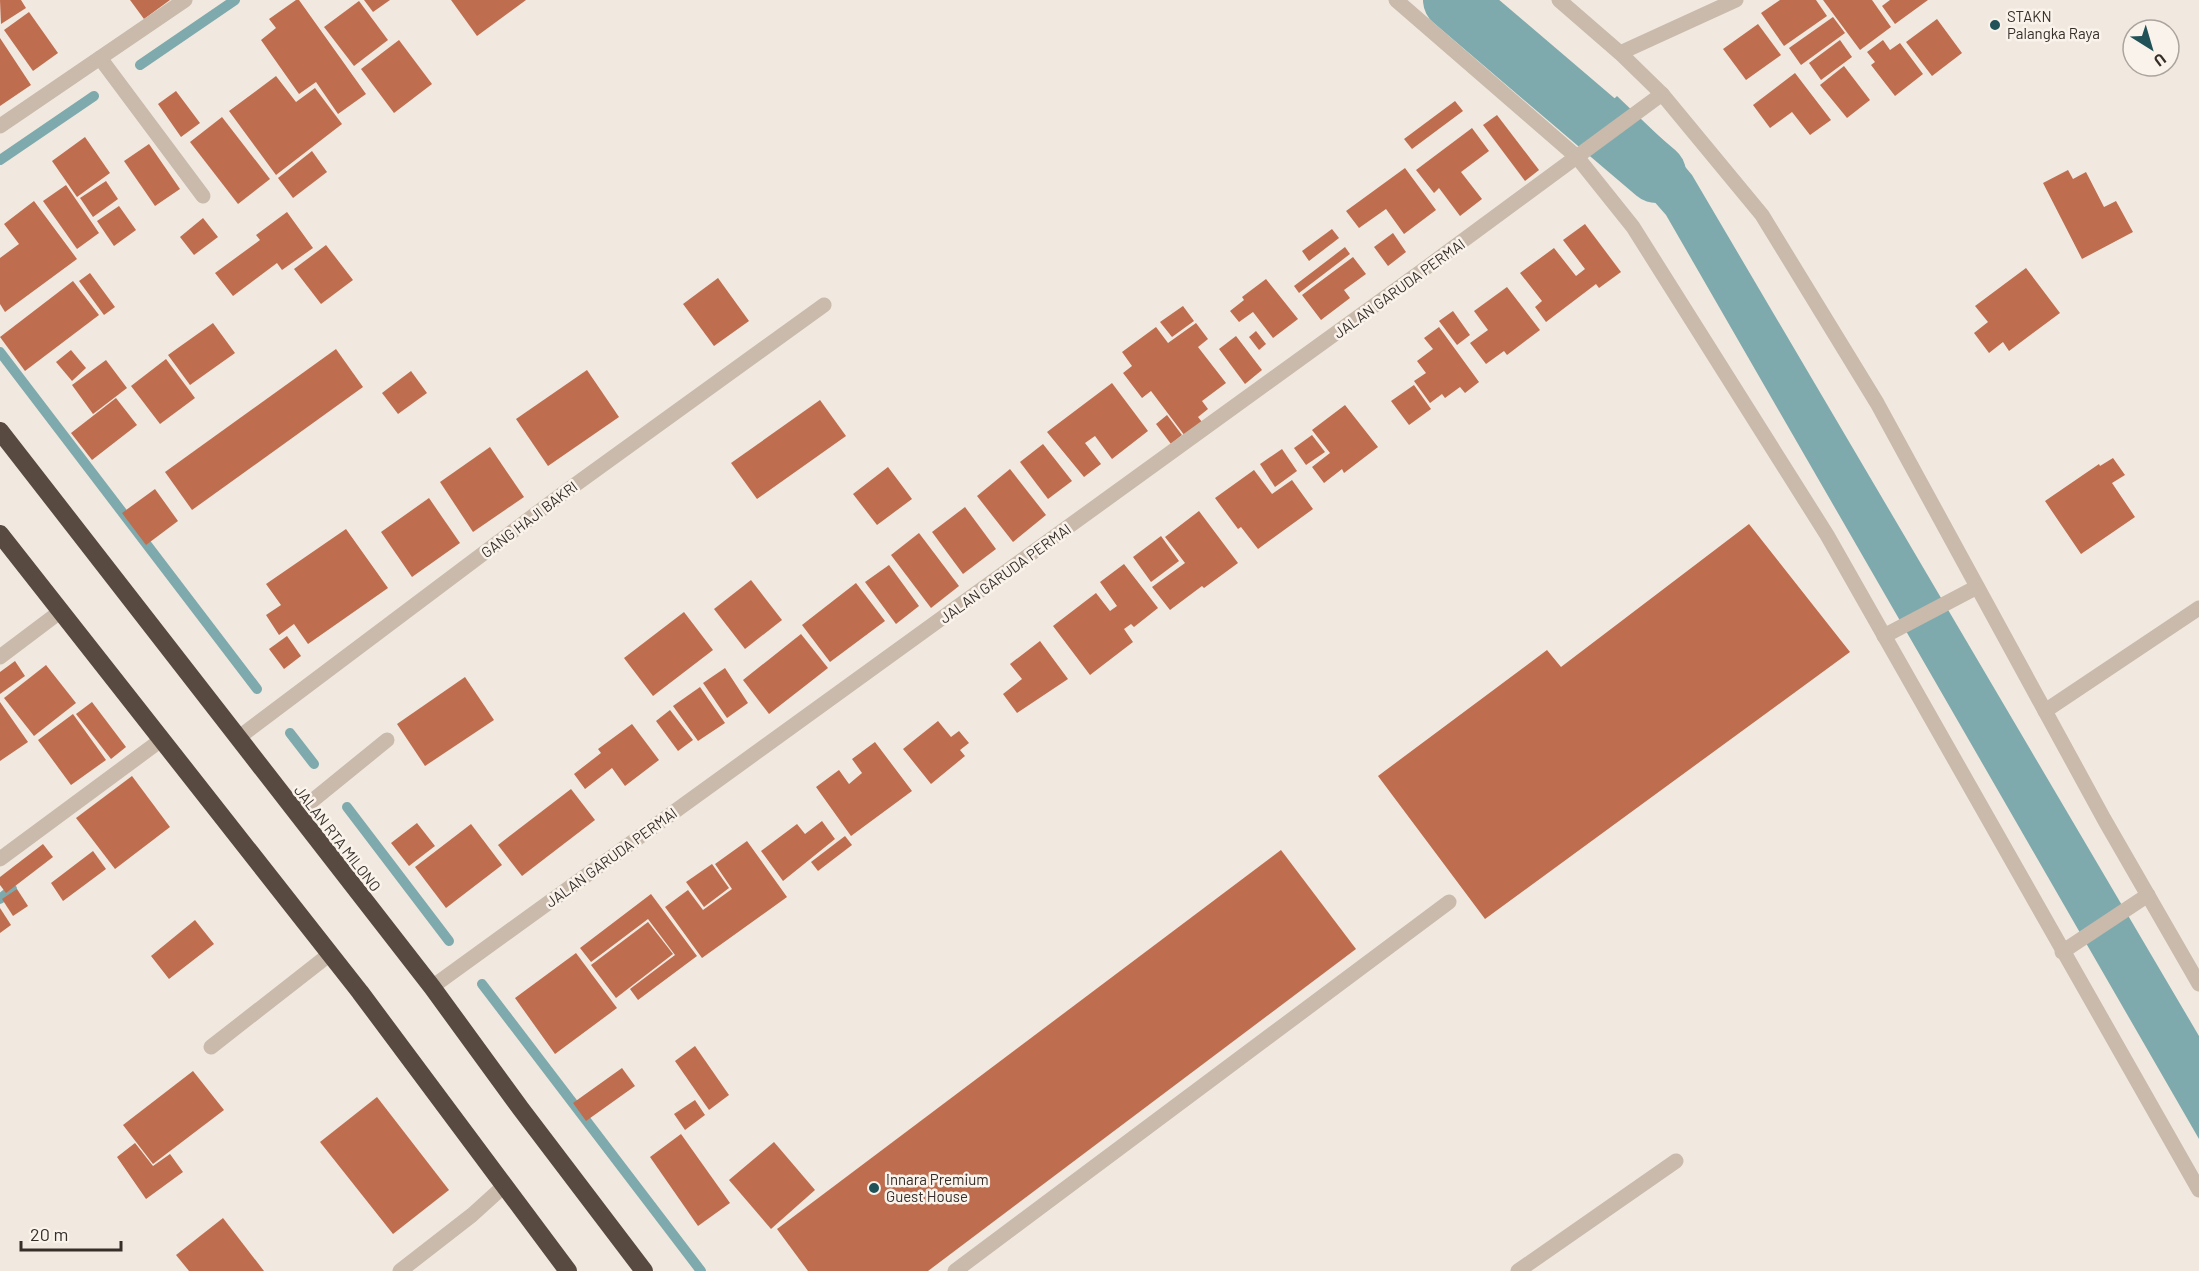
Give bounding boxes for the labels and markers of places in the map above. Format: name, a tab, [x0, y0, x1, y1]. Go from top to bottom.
place label: STAKN Palangka Raya	[2007, 7, 2100, 42]
marker: STAKN Palangka Raya	[1988, 18, 2002, 32]
place label: Innara Premium Guest House	[886, 1170, 989, 1205]
marker: Innara Premium Guest House	[867, 1181, 881, 1195]

